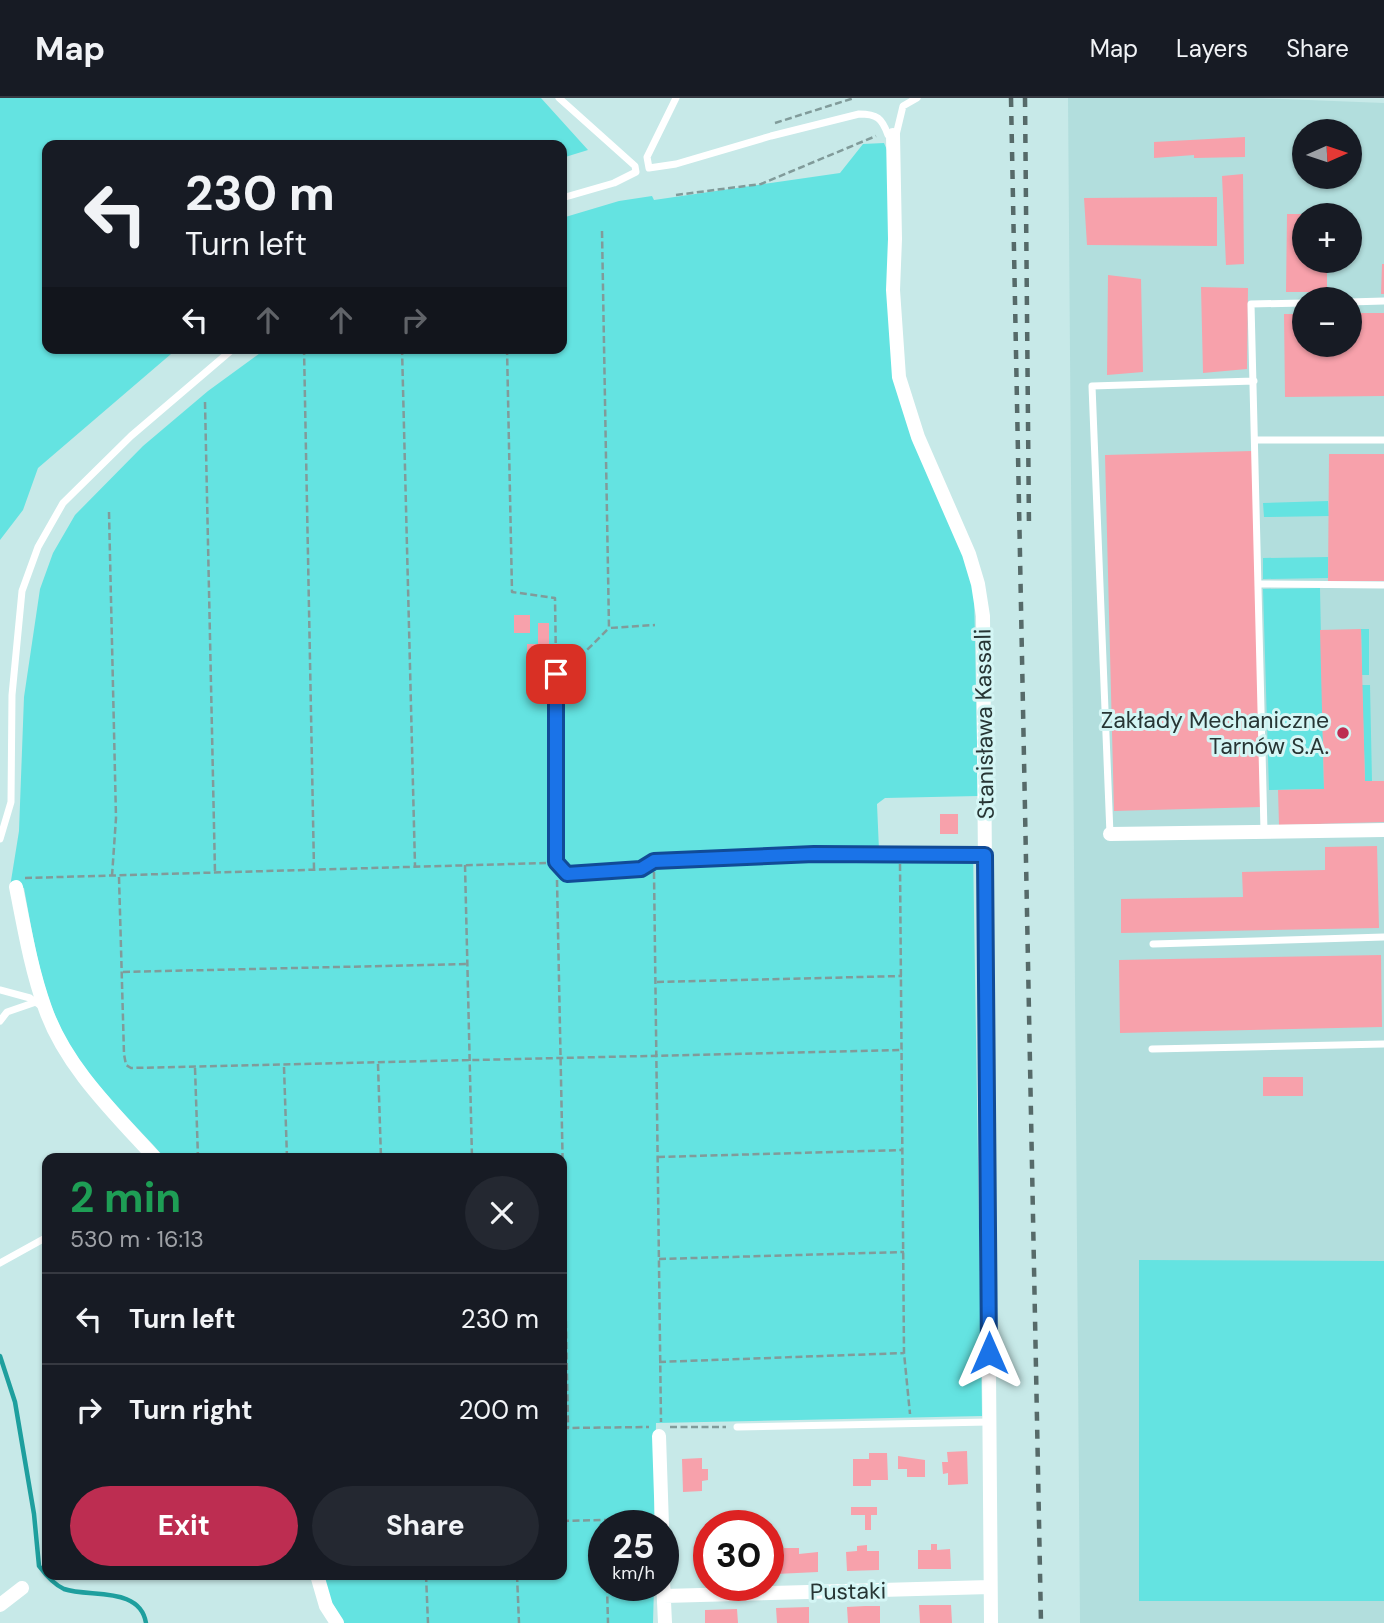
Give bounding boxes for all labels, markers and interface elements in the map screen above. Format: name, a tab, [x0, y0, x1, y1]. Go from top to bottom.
text: Map	[35, 27, 105, 70]
text: Map	[1090, 33, 1138, 64]
text: Layers	[1176, 33, 1248, 64]
text: Share	[1286, 33, 1349, 64]
north arrow	[1292, 119, 1362, 189]
map controls	[1292, 119, 1362, 357]
text: 230 m	[185, 161, 335, 225]
icon: left	[70, 168, 161, 259]
button: +	[1292, 203, 1362, 273]
text: Turn left	[185, 223, 307, 265]
button: −	[1292, 287, 1362, 357]
icon: left	[176, 301, 214, 339]
icon: ahead	[249, 301, 287, 339]
icon: ahead	[322, 301, 360, 339]
icon: right	[395, 301, 433, 339]
street label: Stanisława Kassali	[967, 628, 1001, 820]
pin	[526, 644, 586, 704]
icon: arrive	[537, 655, 575, 693]
place label: Zakłady Mechaniczne Tarnów S.A.	[1101, 705, 1329, 761]
marker: Zakłady Mechaniczne Tarnów S.A.	[1335, 725, 1351, 741]
text: 2 min	[70, 1170, 181, 1225]
button: close	[465, 1176, 539, 1250]
text: 530 m · 16:13	[70, 1224, 204, 1254]
icon: left	[70, 1300, 108, 1338]
text: Turn left	[129, 1302, 236, 1336]
text: 230 m	[461, 1302, 539, 1336]
position arrow	[952, 1316, 1026, 1390]
icon: right	[70, 1391, 108, 1429]
text: Turn right	[129, 1393, 253, 1427]
text: 200 m	[459, 1393, 539, 1427]
button: Exit	[70, 1486, 298, 1566]
button: Share	[312, 1486, 539, 1566]
speed limit sign: 30	[693, 1510, 784, 1601]
text: 25	[613, 1523, 654, 1569]
text: km/h	[612, 1561, 655, 1585]
street label: Pustaki	[810, 1575, 886, 1607]

